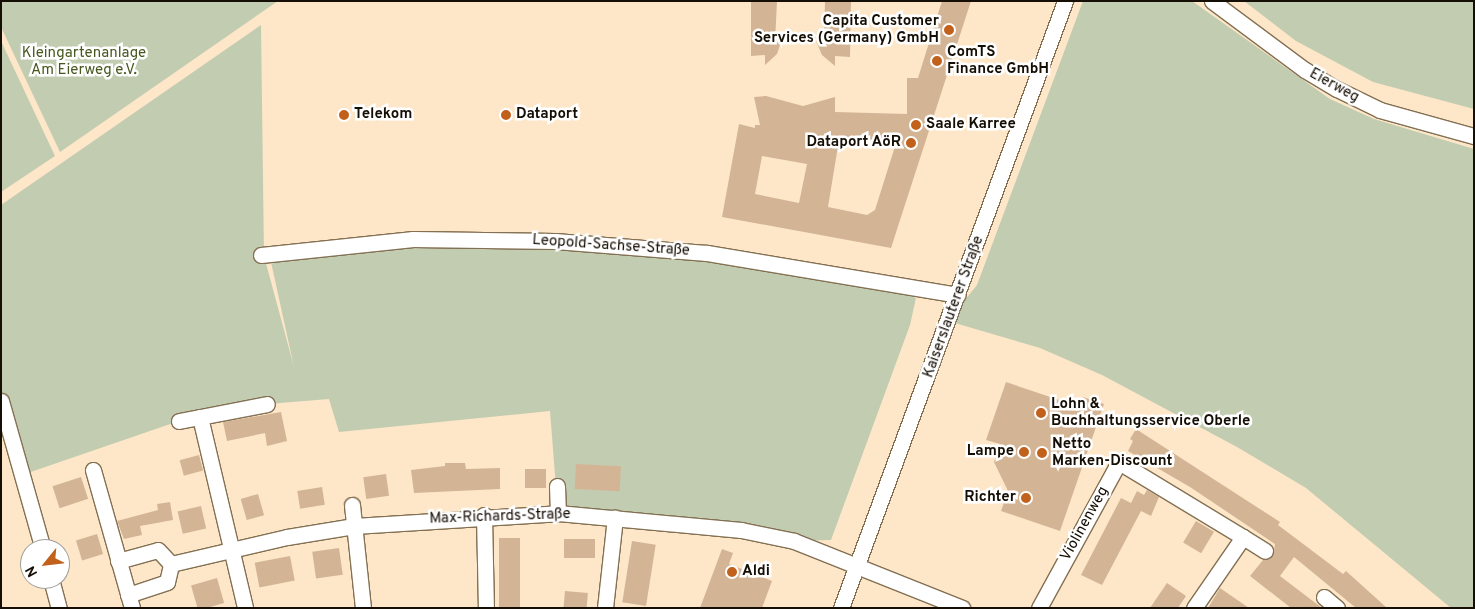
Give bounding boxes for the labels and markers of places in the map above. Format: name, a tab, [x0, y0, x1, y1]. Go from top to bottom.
place label: Capita Customer Services (Germany) GmbH	[754, 12, 939, 47]
marker: Capita Customer Services (Germany) GmbH	[943, 24, 955, 36]
place label: ComTS Finance GmbH	[947, 43, 1049, 78]
marker: ComTS Finance GmbH	[931, 55, 943, 67]
place label: Telekom	[354, 106, 412, 124]
place label: Dataport	[516, 106, 578, 124]
marker: Telekom	[338, 109, 350, 121]
marker: Dataport	[500, 109, 512, 121]
place label: Saale Karree	[926, 116, 1016, 134]
marker: Saale Karree	[910, 119, 922, 131]
place label: Dataport AöR	[806, 134, 901, 152]
marker: Dataport AöR	[905, 137, 917, 149]
place label: Lohn & Buchhaltungsservice Oberle	[1051, 395, 1250, 430]
marker: Lohn & Buchhaltungsservice Oberle	[1035, 407, 1047, 419]
place label: Netto Marken-Discount	[1052, 435, 1172, 470]
place label: Lampe	[967, 443, 1014, 461]
marker: Lampe	[1018, 446, 1030, 458]
marker: Netto Marken-Discount	[1036, 447, 1048, 459]
place label: Richter	[964, 489, 1016, 507]
marker: Richter	[1020, 492, 1032, 504]
place label: Aldi	[742, 563, 770, 581]
marker: Aldi	[726, 566, 738, 578]

